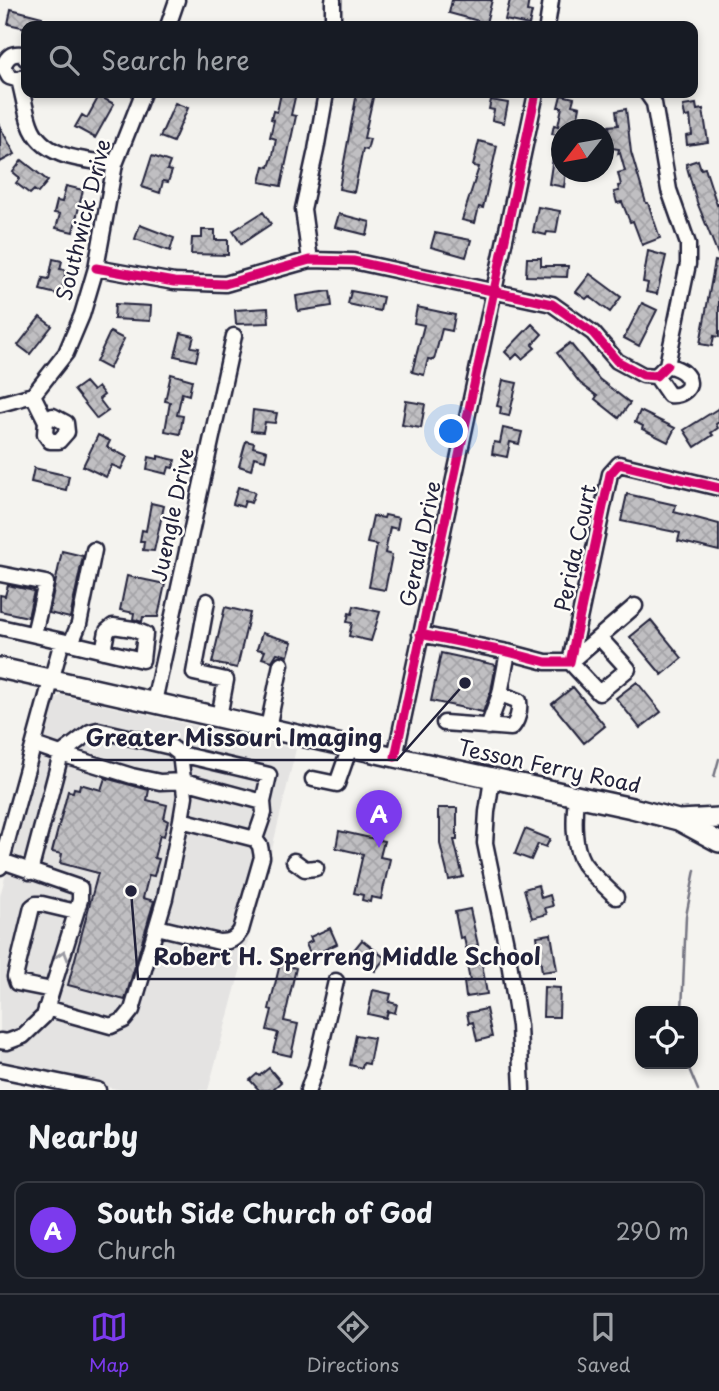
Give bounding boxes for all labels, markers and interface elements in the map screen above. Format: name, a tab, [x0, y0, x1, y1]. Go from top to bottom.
search box	[21, 21, 698, 98]
text: Search here	[101, 40, 250, 79]
icon: search	[45, 41, 83, 79]
north arrow	[551, 119, 614, 182]
street label: Southwick Drive	[46, 135, 118, 304]
your location	[434, 414, 468, 448]
street label: Juengle Drive	[141, 445, 201, 584]
street label: Gerald Drive	[390, 478, 448, 610]
street label: Perida Court	[545, 481, 603, 614]
callout: Greater Missouri Imaging	[71, 716, 397, 760]
text: Greater Missouri Imaging	[86, 719, 382, 754]
street label: Tesson Ferry Road	[455, 730, 644, 800]
pin: A	[356, 790, 402, 848]
callout: Robert H. Sperreng Middle School	[138, 935, 556, 979]
text: Robert H. Sperreng Middle School	[153, 938, 541, 973]
one-way arrow	[54, 949, 69, 961]
map controls	[635, 1006, 698, 1069]
button: locate	[635, 1006, 698, 1069]
text: Nearby	[28, 1113, 138, 1158]
text: South Side Church of God	[97, 1193, 432, 1232]
text: A	[44, 1213, 62, 1248]
text: 290 m	[616, 1213, 689, 1248]
text: Church	[97, 1232, 176, 1267]
tab: Map	[89, 1308, 129, 1378]
tab: Directions	[307, 1308, 399, 1378]
tab: Saved	[576, 1308, 630, 1378]

